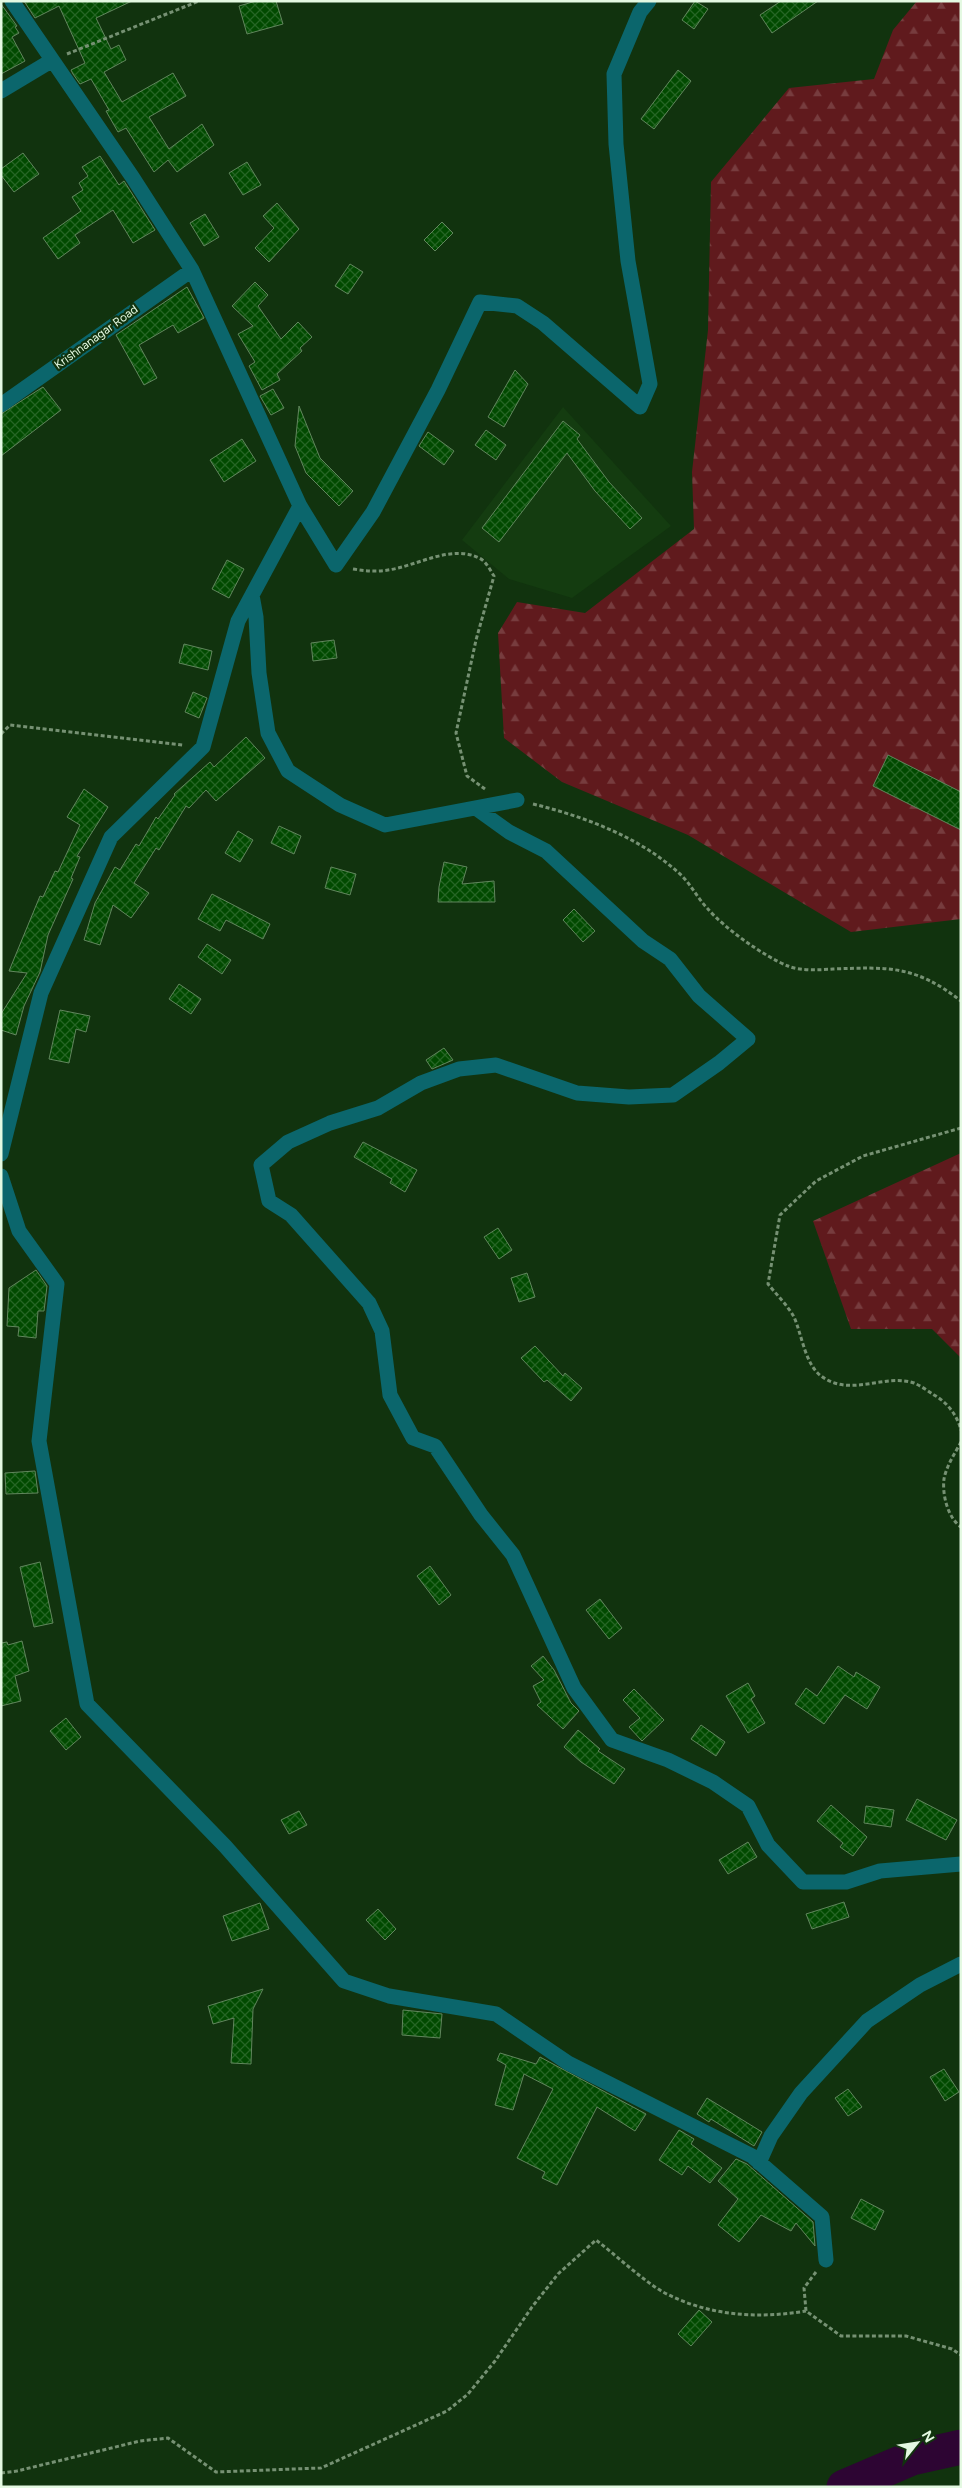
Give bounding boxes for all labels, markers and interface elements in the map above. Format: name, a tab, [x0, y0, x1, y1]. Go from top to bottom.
street label: Krishnanagar Road	[51, 302, 141, 372]
north arrow	[892, 2418, 942, 2468]
text: N	[918, 2428, 938, 2446]

